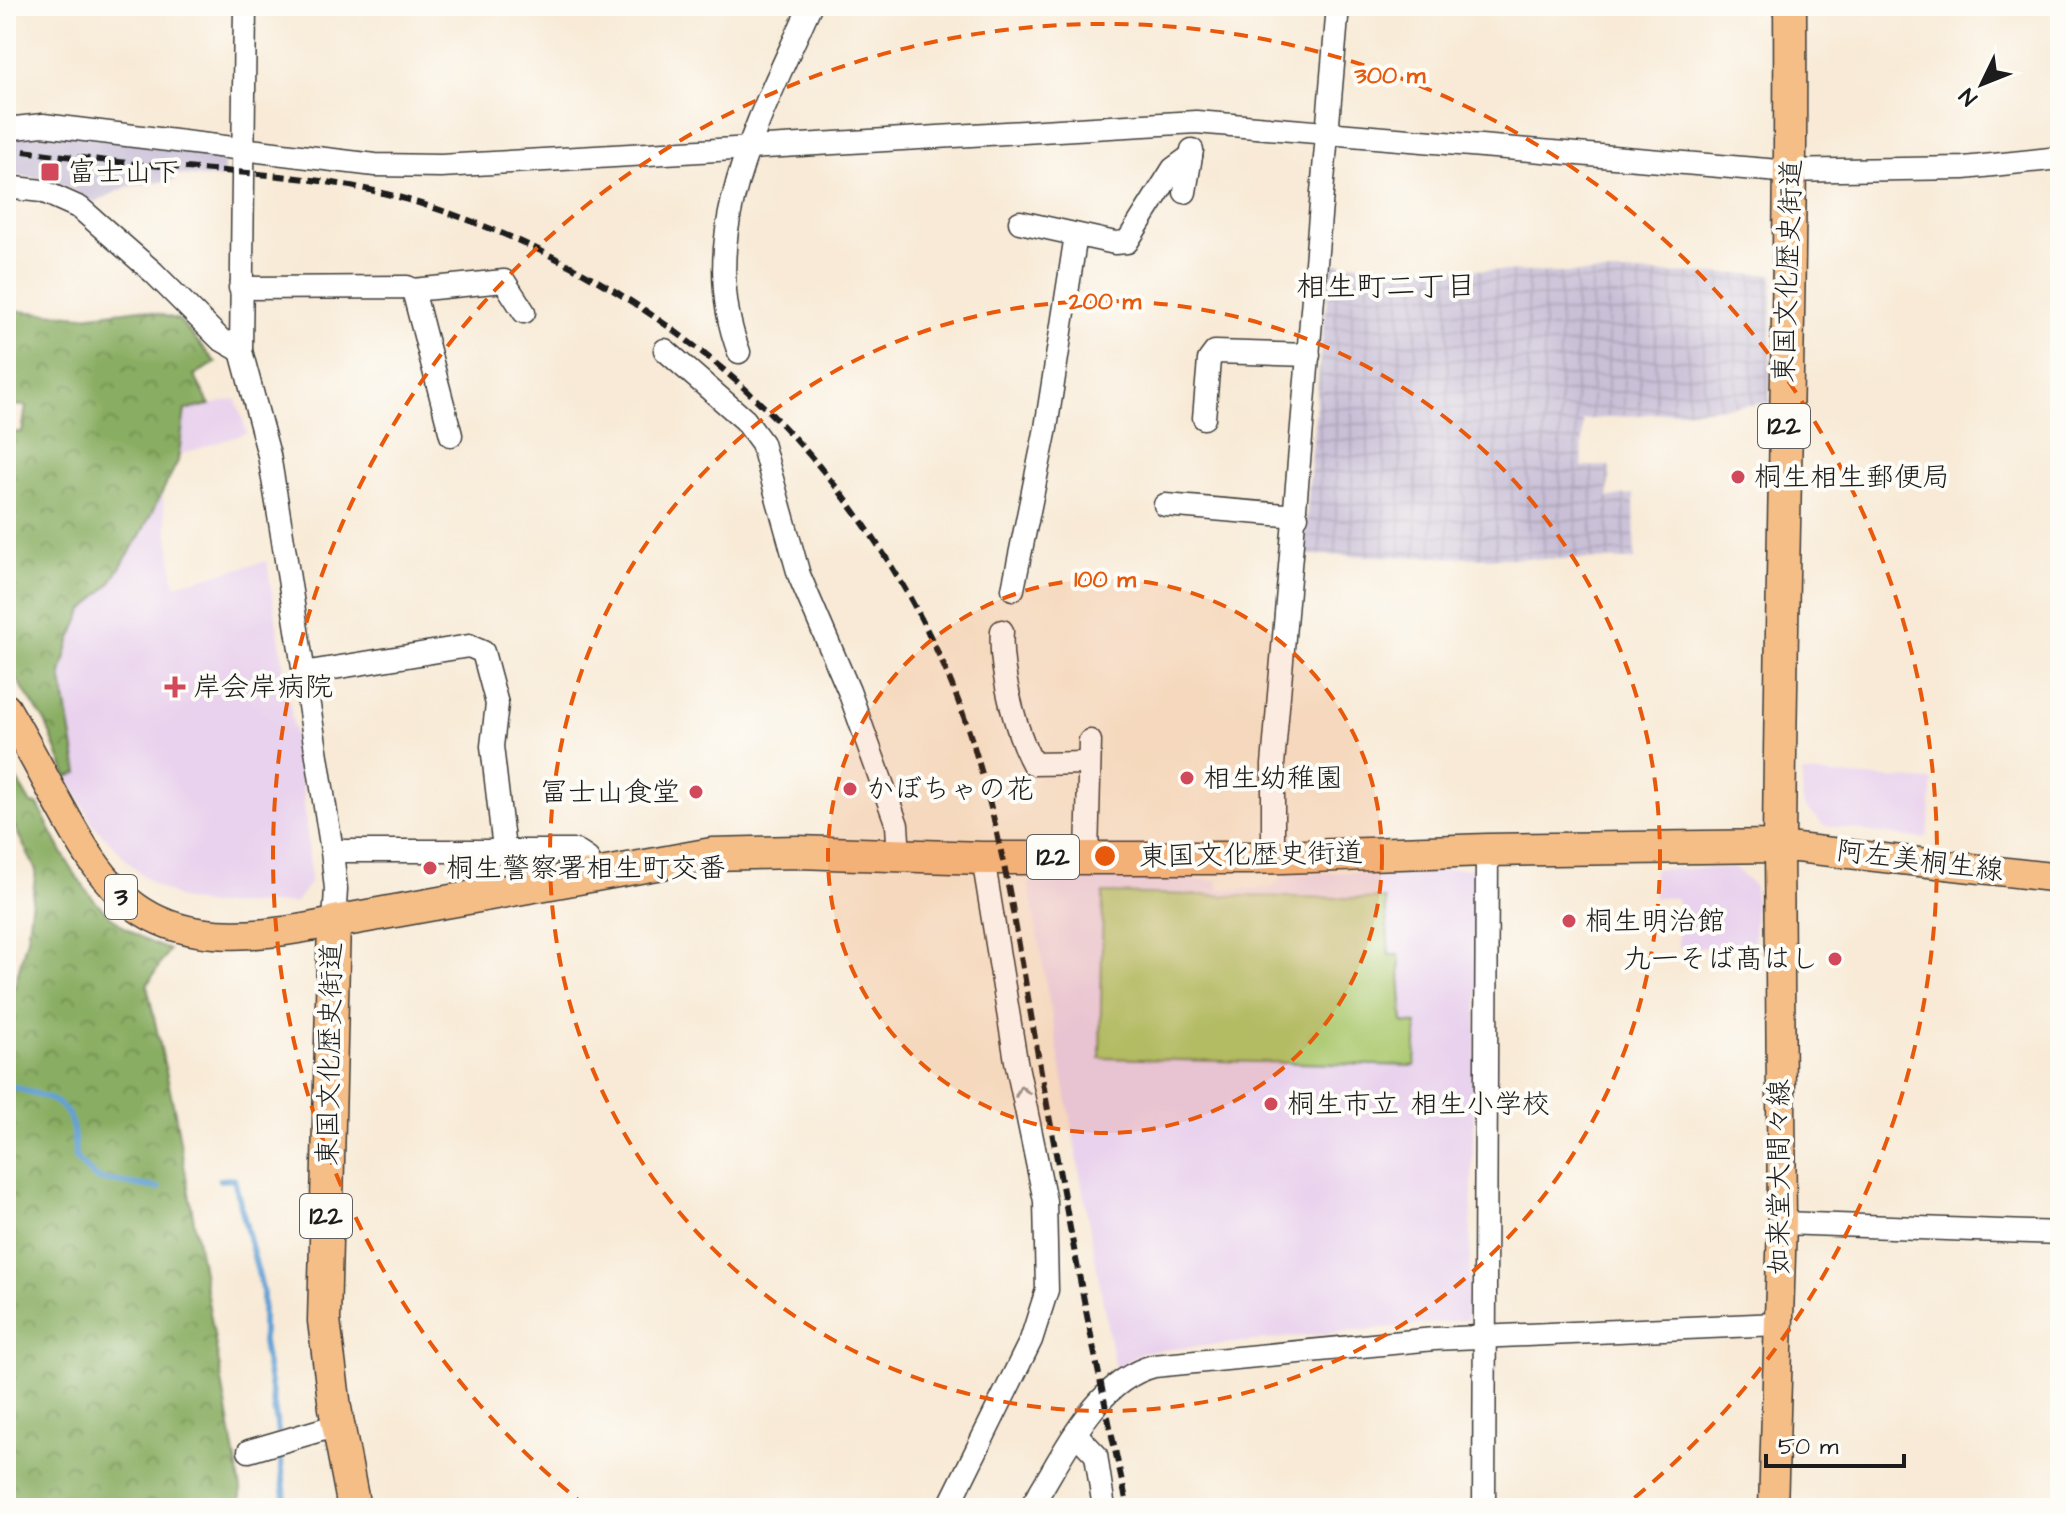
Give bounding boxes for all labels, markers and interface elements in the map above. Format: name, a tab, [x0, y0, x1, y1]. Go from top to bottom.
north arrow	[1942, 44, 2022, 124]
text: 300 m	[1354, 59, 1426, 93]
text: N	[1952, 81, 1985, 112]
place label: 富士山下	[68, 153, 180, 192]
street label: 東国文化歴史街道	[1765, 158, 1811, 384]
marker: 富士山下	[39, 161, 61, 183]
district label: 相生町二丁目	[1296, 266, 1476, 308]
text: 200 m	[1068, 285, 1141, 319]
road number: 122	[1758, 404, 1810, 448]
place label: 桐生相生郵便局	[1754, 458, 1950, 497]
marker: 桐生相生郵便局	[1729, 468, 1747, 486]
text: 100 m	[1074, 563, 1136, 597]
place label: 岸会岸病院	[193, 668, 333, 707]
marker: 岸会岸病院	[164, 676, 186, 698]
place label: 相生幼稚園	[1203, 759, 1343, 798]
marker: 相生幼稚園	[1178, 769, 1196, 787]
place label: かぼちゃの花	[866, 770, 1034, 809]
place label: 冨士山食堂	[540, 773, 680, 812]
marker: かぼちゃの花	[841, 780, 859, 798]
marker: 冨士山食堂	[687, 783, 705, 801]
street label: 阿左美桐生線	[1834, 831, 2006, 891]
street label: 東国文化歴史街道	[1139, 834, 1363, 876]
road number: 122	[1027, 835, 1079, 879]
centre of rings	[1091, 842, 1119, 870]
place label: 桐生警察署相生町交番	[446, 849, 726, 888]
marker: 桐生警察署相生町交番	[421, 859, 439, 877]
road number: 3	[105, 875, 137, 919]
place label: 桐生明治館	[1585, 902, 1725, 941]
marker: 桐生明治館	[1560, 912, 1578, 930]
place label: 九一そば髙はし	[1623, 940, 1819, 979]
street label: 東国文化歴史街道	[309, 942, 351, 1166]
marker: 九一そば髙はし	[1826, 950, 1844, 968]
street label: 如来堂大間々線	[1760, 1079, 1799, 1275]
one-way arrow	[1014, 1085, 1031, 1098]
place label: 桐生市立 相生小学校	[1287, 1085, 1550, 1124]
marker: 桐生市立 相生小学校	[1262, 1095, 1280, 1113]
road number: 122	[300, 1194, 352, 1238]
scale bar	[1766, 1418, 1904, 1468]
text: 50 m	[1778, 1430, 1839, 1464]

